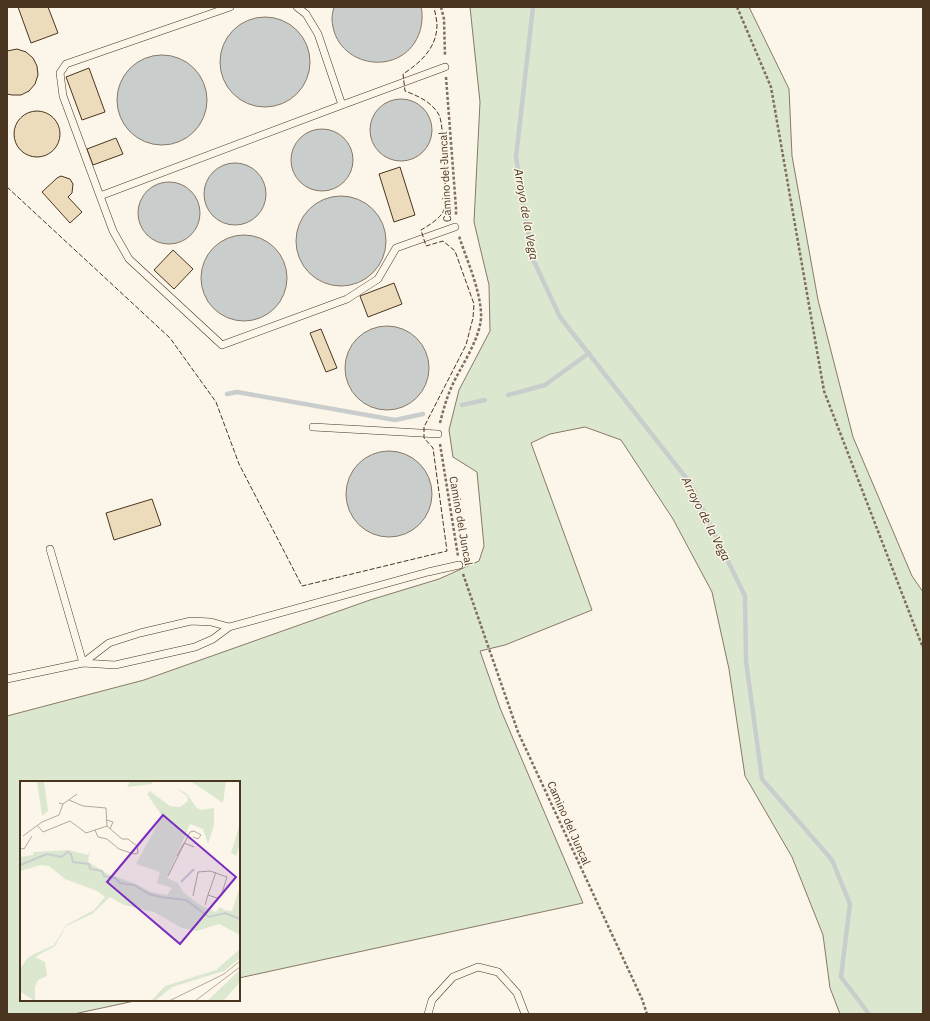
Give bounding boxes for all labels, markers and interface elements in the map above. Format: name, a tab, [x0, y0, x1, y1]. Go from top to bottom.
street label: Camino del Juncal	[436, 131, 454, 223]
water label: Arroyo de la Vega	[511, 166, 542, 261]
water label: Arroyo de la Vega	[678, 473, 734, 563]
street label: Camino del Juncal	[446, 475, 476, 567]
street label: Camino del Juncal	[544, 779, 594, 867]
inset map	[20, 781, 240, 1001]

